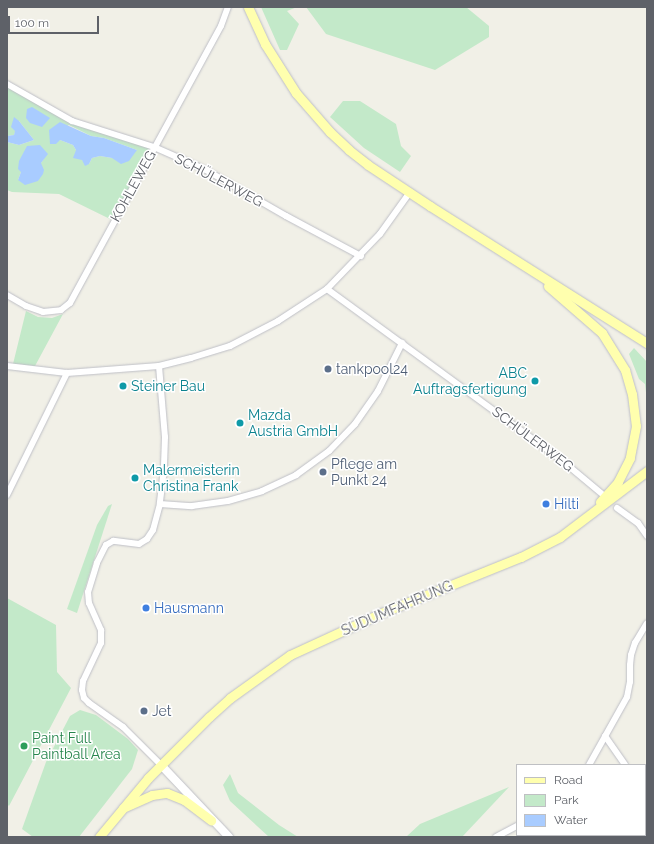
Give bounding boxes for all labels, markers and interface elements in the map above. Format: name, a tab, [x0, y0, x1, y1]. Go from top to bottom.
scale bar	[10, 8, 101, 34]
text: 100 m	[15, 16, 49, 30]
street label: KOHLEWEG	[107, 147, 159, 225]
street label: SCHÜLERWEG	[172, 150, 266, 210]
place label: tankpool24	[336, 361, 408, 377]
marker: tankpool24	[323, 364, 333, 374]
place label: ABC Auftragsfertigung	[413, 365, 527, 398]
marker: ABC Auftragsfertigung	[530, 376, 540, 386]
place label: Steiner Bau	[131, 378, 205, 394]
marker: Steiner Bau	[118, 381, 128, 391]
street label: SCHÜLERWEG	[489, 403, 577, 475]
place label: Mazda Austria GmbH	[248, 407, 338, 440]
marker: Mazda Austria GmbH	[235, 418, 245, 428]
place label: Pflege am Punkt 24	[331, 456, 397, 488]
place label: Malermeisterin Christina Frank	[143, 462, 240, 494]
marker: Pflege am Punkt 24	[318, 467, 328, 477]
marker: Malermeisterin Christina Frank	[130, 473, 140, 483]
place label: Hilti	[554, 496, 579, 512]
marker: Hilti	[541, 499, 551, 509]
street label: SÜDUMFAHRUNG	[339, 577, 455, 639]
place label: Hausmann	[154, 600, 224, 616]
marker: Hausmann	[141, 603, 151, 613]
place label: Jet	[152, 703, 171, 719]
marker: Jet	[139, 706, 149, 716]
place label: Paint Full Paintball Area	[32, 730, 122, 762]
marker: Paint Full Paintball Area	[19, 741, 29, 751]
legend	[516, 764, 646, 836]
text: Road	[554, 773, 583, 787]
text: Park	[554, 793, 579, 807]
text: Water	[554, 813, 588, 827]

